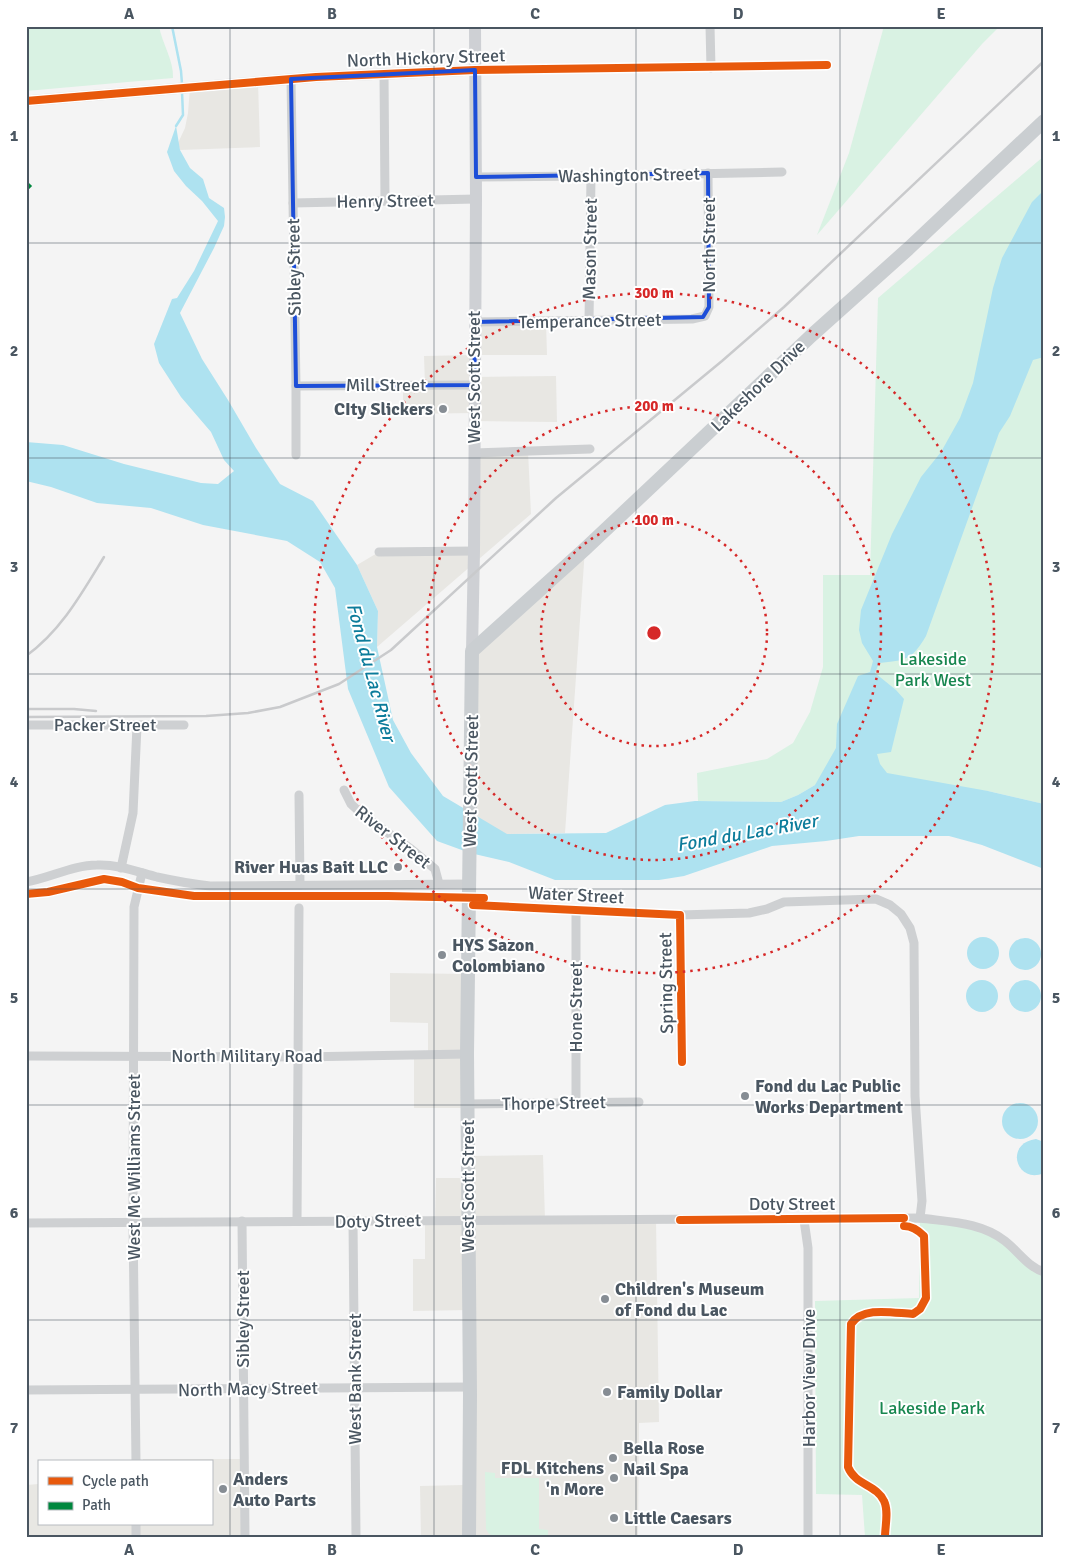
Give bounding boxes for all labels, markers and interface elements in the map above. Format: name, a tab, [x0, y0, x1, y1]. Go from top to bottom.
text: A	[124, 4, 135, 24]
text: B	[327, 4, 337, 24]
text: C	[530, 4, 540, 24]
text: D	[733, 4, 744, 24]
text: E	[936, 4, 946, 24]
street label: North Hickory Street	[346, 44, 506, 72]
text: 1	[10, 126, 19, 146]
text: 1	[1052, 126, 1061, 146]
street label: Washington Street	[558, 163, 700, 187]
street label: Henry Street	[336, 189, 434, 213]
street label: North Street	[698, 197, 720, 293]
street label: Mason Street	[578, 198, 602, 300]
street label: Sibley Street	[282, 218, 306, 316]
text: 300 m	[634, 284, 674, 302]
street label: Temperance Street	[518, 309, 662, 333]
street label: West Scott Street	[463, 311, 485, 443]
street label: Lakeshore Drive	[706, 336, 810, 436]
text: 2	[10, 341, 18, 361]
text: 2	[1052, 341, 1060, 361]
street label: Mill Street	[346, 374, 426, 396]
text: 200 m	[634, 397, 674, 415]
place label: CIty Slickers	[334, 398, 433, 420]
marker: CIty Slickers	[437, 403, 449, 415]
text: 100 m	[634, 511, 674, 529]
text: 3	[10, 557, 18, 577]
text: 3	[1052, 557, 1060, 577]
water label: Fond du Lac River	[341, 600, 402, 747]
centre of rings	[645, 624, 663, 642]
park label: Lakeside Park West	[895, 648, 971, 691]
street label: Packer Street	[54, 714, 156, 736]
street label: West Scott Street	[459, 714, 483, 848]
text: 4	[10, 772, 19, 792]
text: 4	[1052, 772, 1061, 792]
street label: River Street	[351, 801, 435, 873]
water label: Fond du Lac River	[675, 808, 822, 857]
place label: River Huas Bait LLC	[234, 856, 388, 878]
marker: River Huas Bait LLC	[392, 861, 404, 873]
street label: Water Street	[527, 881, 625, 909]
street label: Spring Street	[654, 932, 678, 1034]
place label: HYS Sazon Colombiano	[452, 934, 545, 977]
marker: HYS Sazon Colombiano	[436, 949, 448, 961]
street label: Hone Street	[565, 961, 587, 1053]
text: 5	[10, 988, 18, 1008]
text: 5	[1052, 988, 1060, 1008]
street label: North Military Road	[171, 1045, 323, 1067]
street label: West Mc Williams Street	[123, 1074, 145, 1260]
place label: Fond du Lac Public Works Department	[755, 1075, 903, 1118]
marker: Fond du Lac Public Works Department	[739, 1090, 751, 1102]
street label: Thorpe Street	[502, 1091, 606, 1115]
street label: West Scott Street	[457, 1120, 479, 1252]
street label: Doty Street	[749, 1193, 835, 1215]
text: 6	[10, 1203, 19, 1223]
text: 6	[1052, 1203, 1061, 1223]
street label: Doty Street	[335, 1209, 421, 1233]
street label: Sibley Street	[232, 1270, 254, 1368]
place label: Children's Museum of Fond du Lac	[615, 1278, 764, 1321]
marker: Children's Museum of Fond du Lac	[599, 1293, 611, 1305]
street label: Harbor View Drive	[798, 1309, 820, 1447]
street label: West Bank Street	[344, 1313, 366, 1445]
street label: North Macy Street	[178, 1377, 318, 1401]
place label: Family Dollar	[617, 1381, 723, 1403]
marker: Family Dollar	[601, 1386, 613, 1398]
park label: Lakeside Park	[879, 1397, 985, 1419]
text: 7	[10, 1418, 19, 1438]
text: 7	[1052, 1418, 1061, 1438]
place label: Bella Rose Nail Spa	[623, 1437, 704, 1480]
marker: Bella Rose Nail Spa	[607, 1452, 619, 1464]
place label: FDL Kitchens 'n More	[501, 1457, 604, 1500]
legend	[38, 1460, 212, 1526]
place label: Anders Auto Parts	[233, 1468, 316, 1511]
text: Cycle path	[82, 1472, 149, 1490]
marker: FDL Kitchens 'n More	[608, 1472, 620, 1484]
marker: Anders Auto Parts	[217, 1483, 229, 1495]
text: Path	[82, 1496, 111, 1514]
place label: Little Caesars	[624, 1507, 732, 1529]
marker: Little Caesars	[608, 1512, 620, 1524]
text: A	[124, 1540, 135, 1560]
text: B	[327, 1540, 337, 1560]
text: C	[530, 1540, 540, 1560]
text: D	[733, 1540, 744, 1560]
text: E	[936, 1540, 946, 1560]

